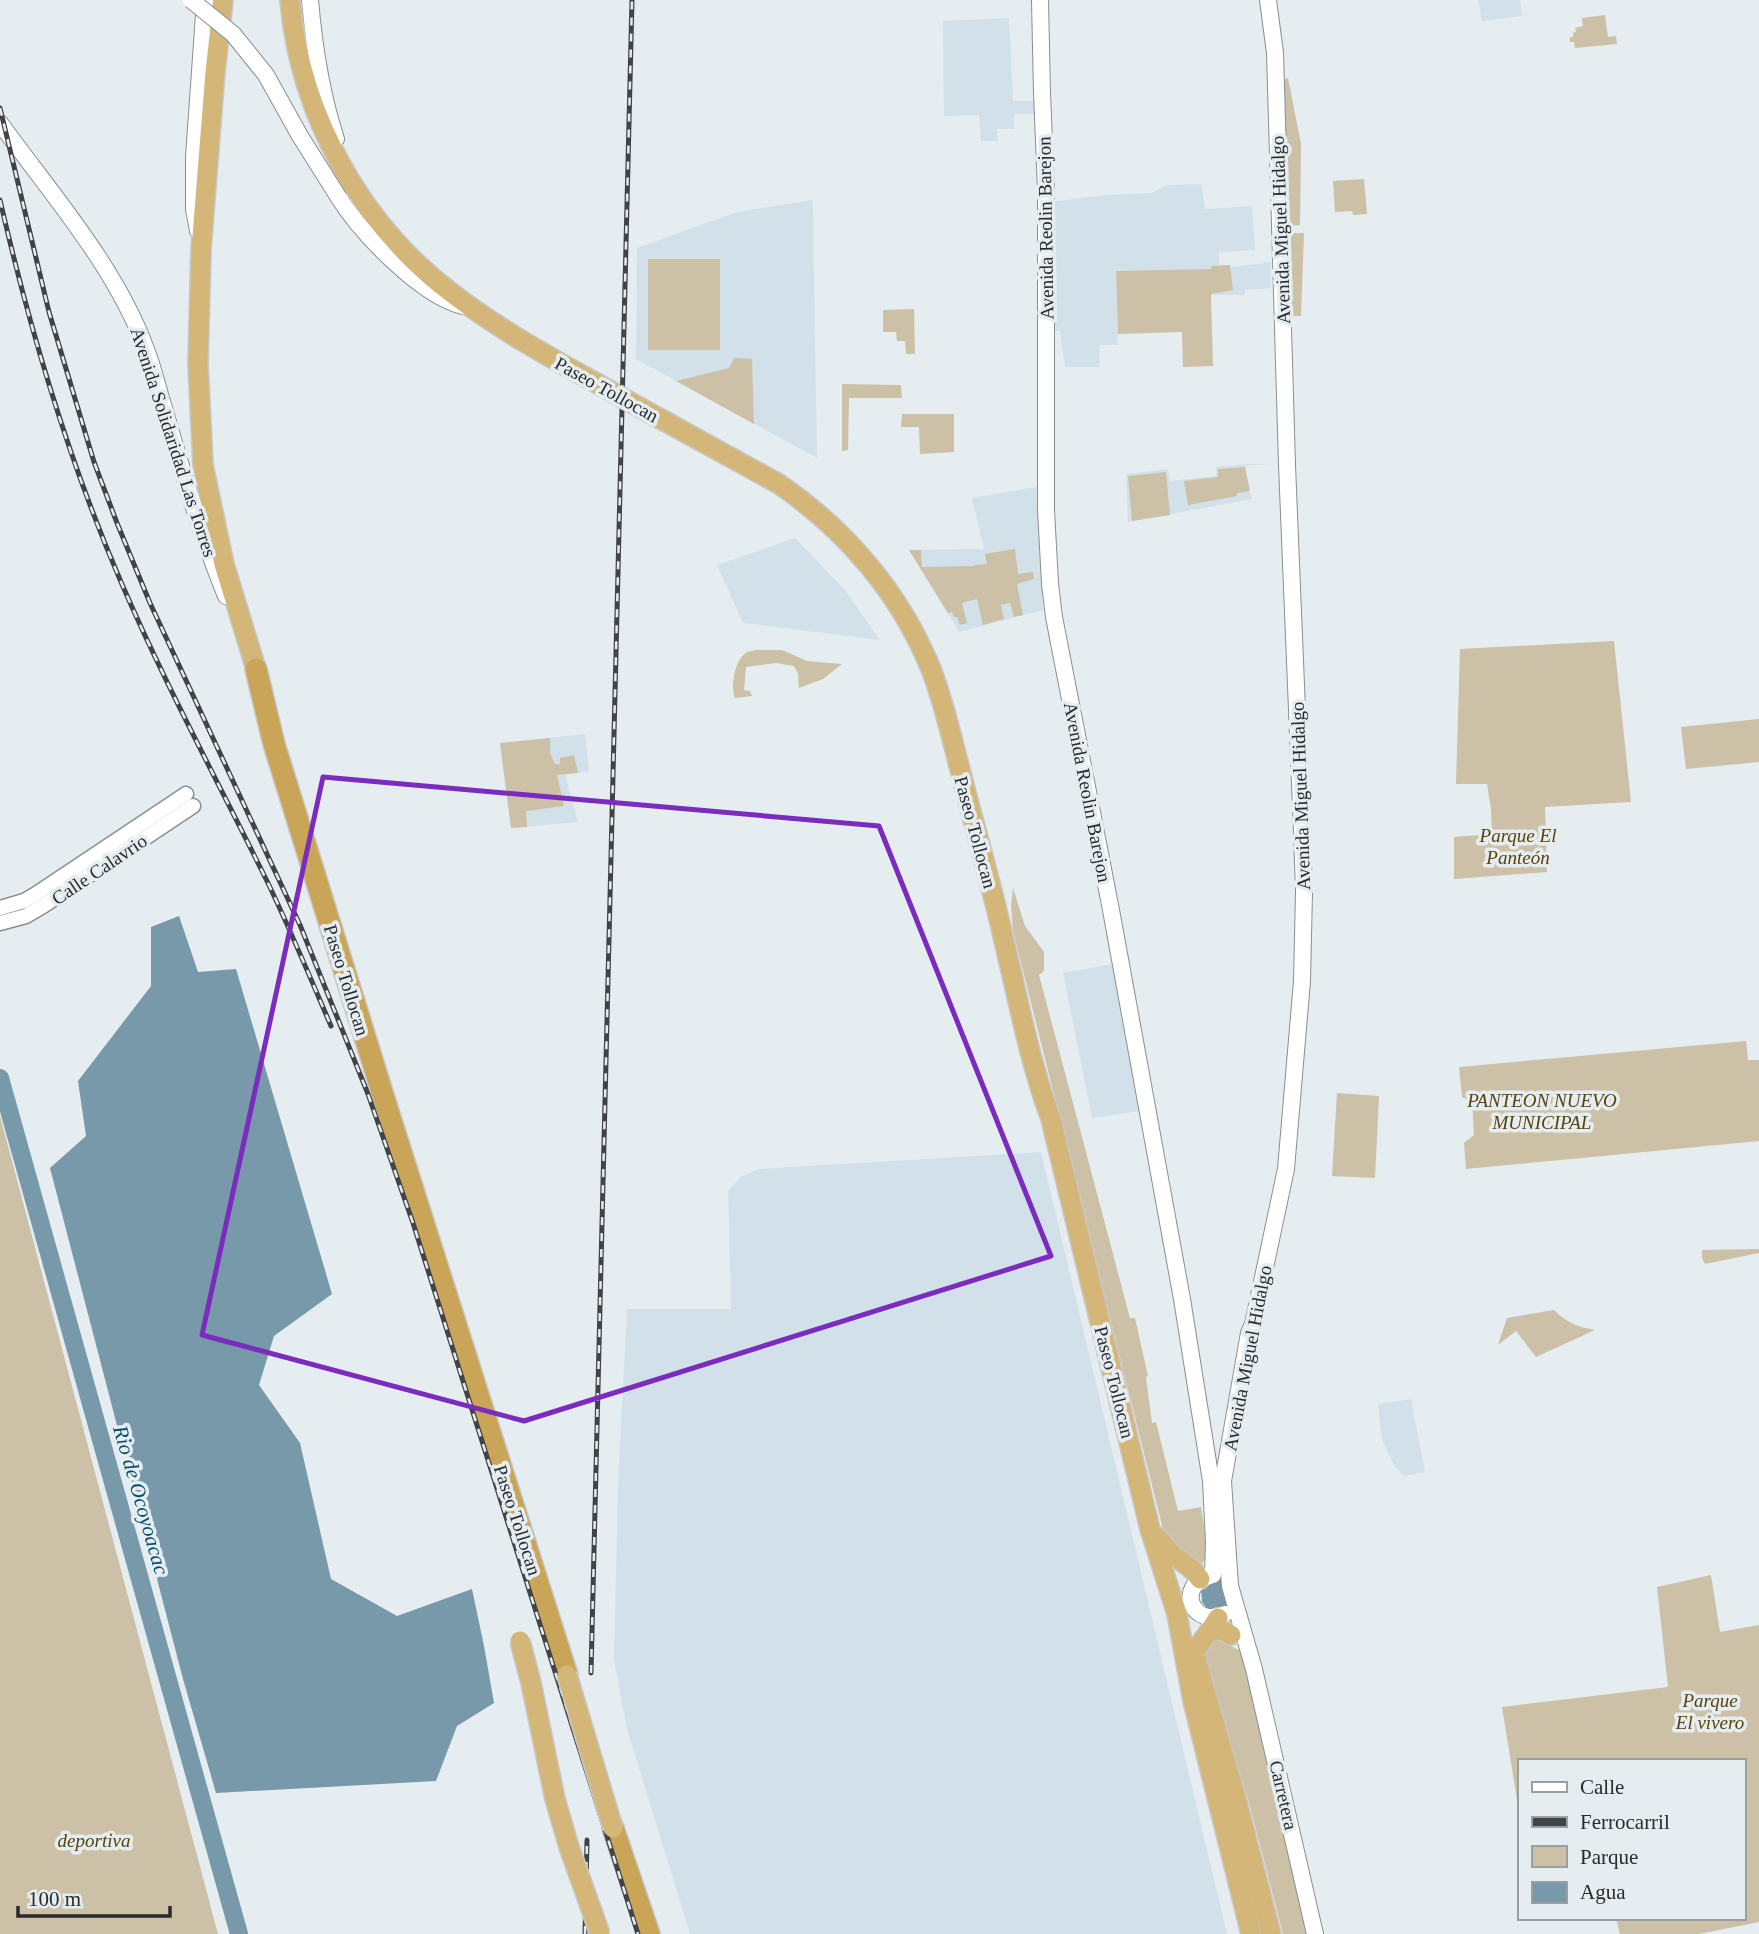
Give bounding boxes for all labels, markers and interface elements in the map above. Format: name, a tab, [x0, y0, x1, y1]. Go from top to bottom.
street label: Avenida Miguel Hidalgo	[1267, 135, 1294, 325]
street label: Avenida Reolin Barejon	[1033, 136, 1058, 320]
street label: Avenida Solidaridad Las Torres	[126, 325, 221, 560]
street label: Paseo Tollocan	[551, 352, 663, 427]
street label: Avenida Reolin Barejon	[1060, 700, 1115, 885]
street label: Avenida Miguel Hidalgo	[1287, 701, 1314, 891]
street label: Paseo Tollocan	[951, 774, 1001, 891]
park label: Parque El Panteón	[1479, 825, 1556, 868]
street label: Calle Calavrio	[48, 830, 151, 909]
street label: Paseo Tollocan	[320, 922, 374, 1039]
park label: PANTEON NUEVO MUNICIPAL	[1466, 1090, 1617, 1133]
street label: Avenida Miguel Hidalgo	[1219, 1264, 1276, 1453]
street label: Paseo Tollocan	[1090, 1324, 1139, 1441]
water label: Rio de Ocoyoacac	[108, 1422, 174, 1578]
street label: Paseo Tollocan	[490, 1462, 545, 1579]
park label: Parque El vivero	[1675, 1690, 1744, 1733]
street label: Carretera	[1265, 1758, 1302, 1832]
legend	[1518, 1759, 1745, 1920]
text: Calle	[1580, 1775, 1624, 1799]
text: Ferrocarril	[1580, 1810, 1670, 1834]
park label: deportiva	[58, 1830, 130, 1851]
text: Parque	[1580, 1845, 1638, 1869]
scale bar	[18, 1874, 170, 1918]
text: Agua	[1580, 1880, 1626, 1904]
text: 100 m	[28, 1887, 81, 1911]

